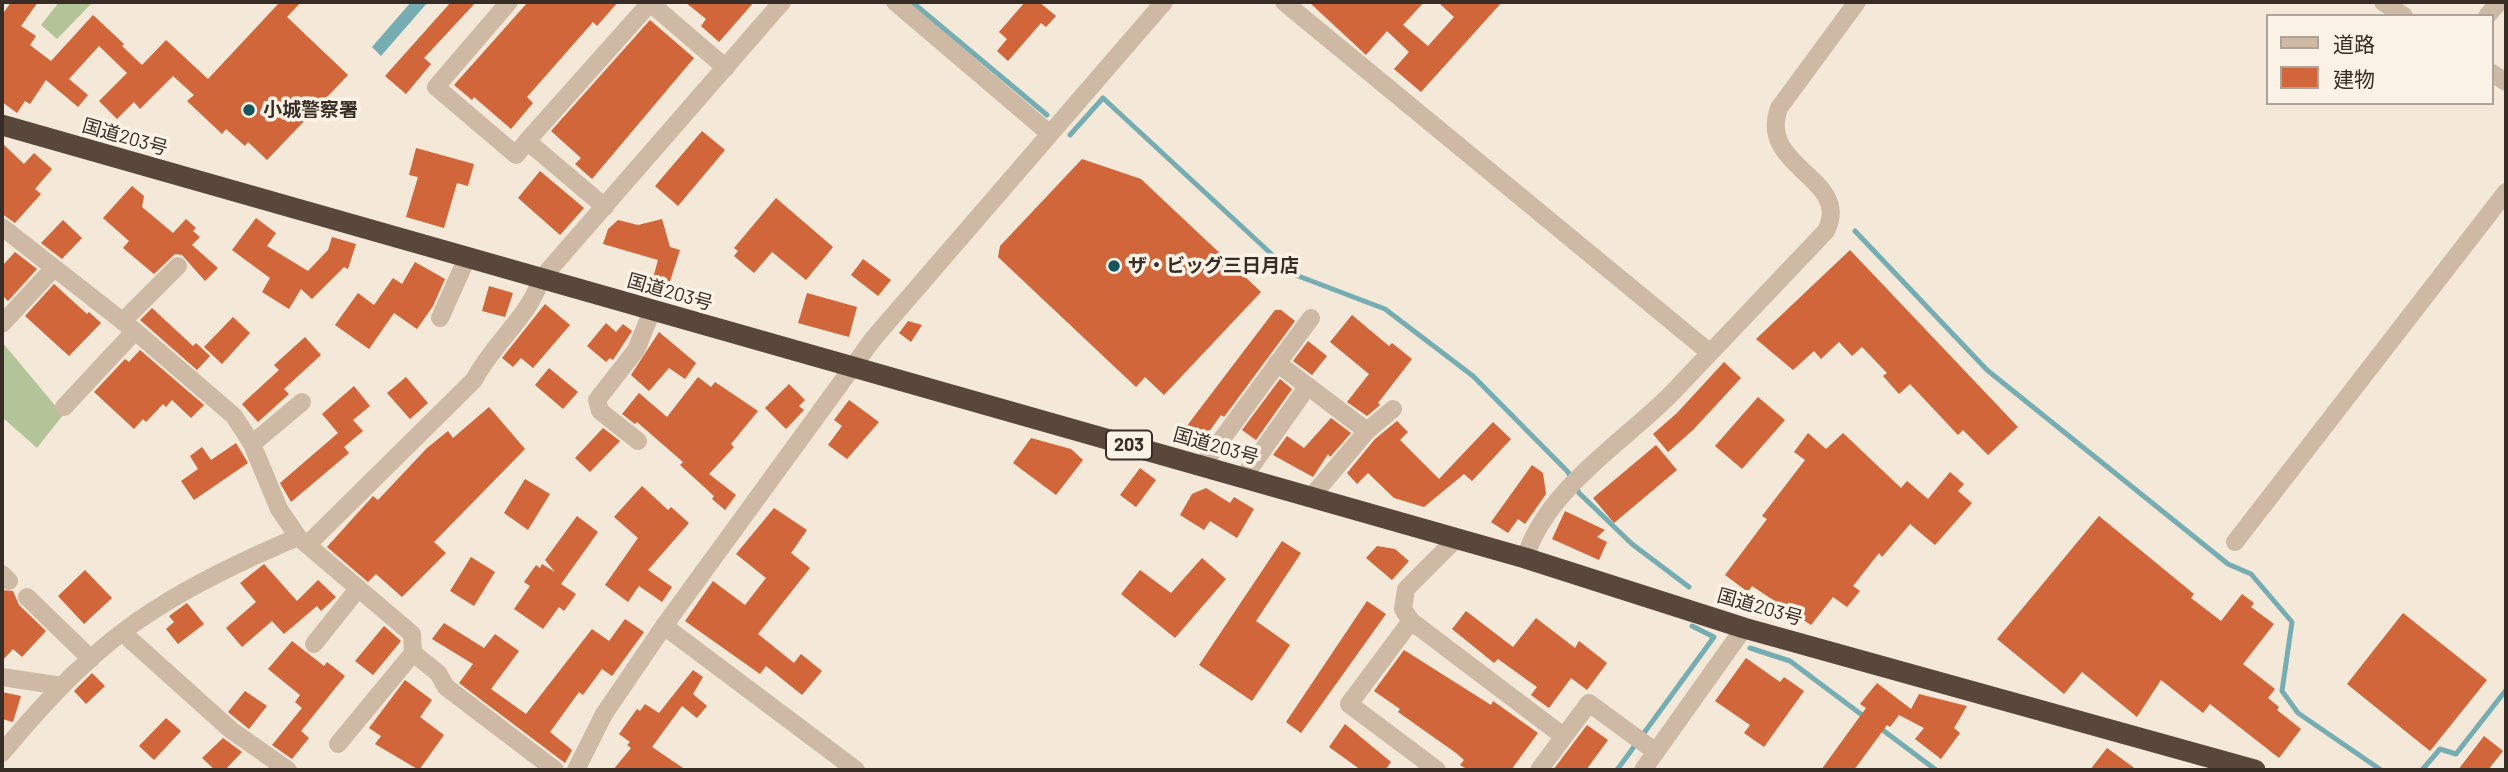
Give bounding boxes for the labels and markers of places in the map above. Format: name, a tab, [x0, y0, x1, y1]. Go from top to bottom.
place label: 小城警察署	[263, 99, 358, 121]
marker: 小城警察署	[241, 102, 257, 118]
place label: ザ・ビッグ三日月店	[1128, 255, 1299, 277]
marker: ザ・ビッグ三日月店	[1106, 258, 1122, 274]

